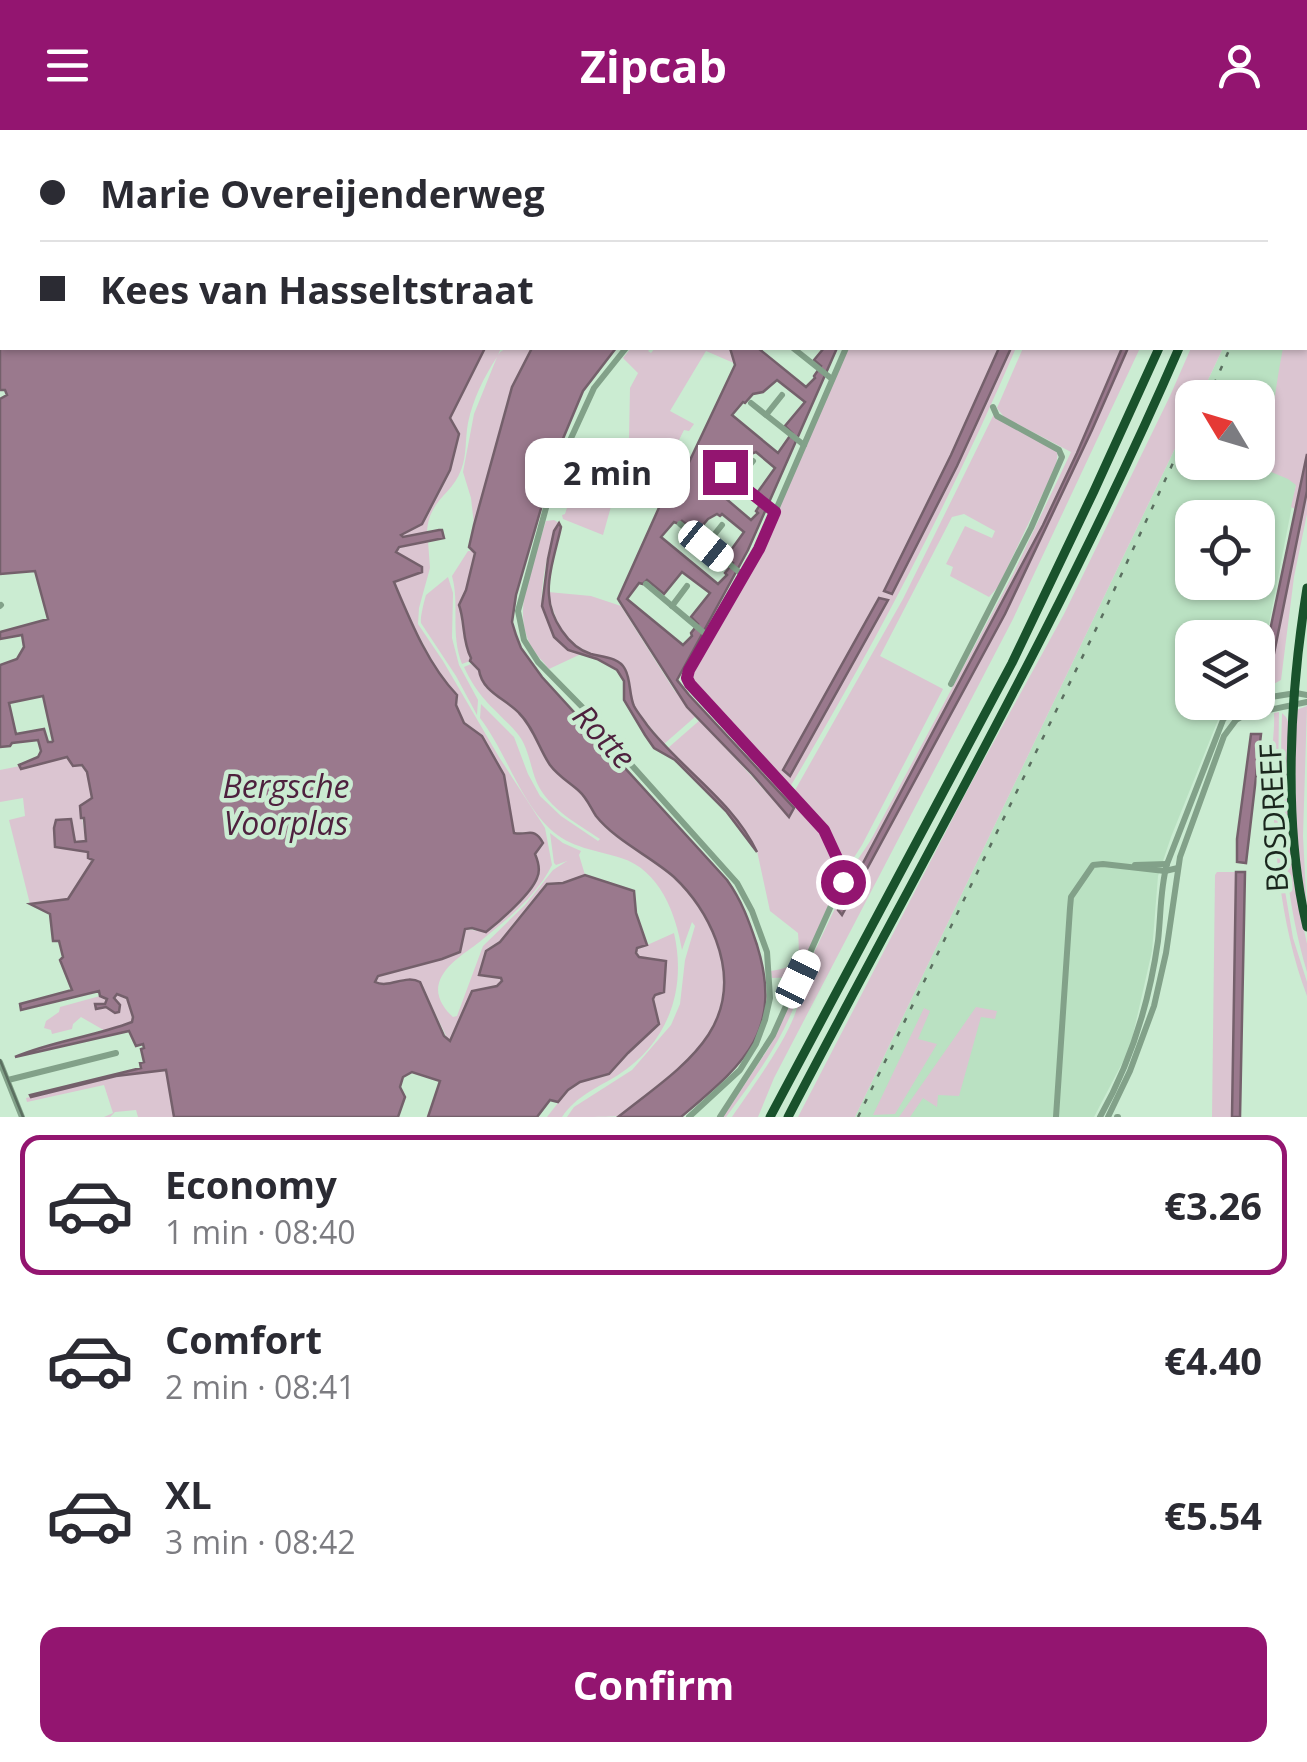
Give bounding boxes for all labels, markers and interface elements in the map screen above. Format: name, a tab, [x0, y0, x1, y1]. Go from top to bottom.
text: Zipcab	[580, 35, 727, 96]
icon: menu	[40, 38, 95, 93]
icon: person	[1212, 38, 1267, 93]
text: Marie Overeijenderweg	[100, 167, 545, 219]
text: Kees van Hasseltstraat	[100, 263, 534, 315]
north arrow	[1175, 380, 1275, 480]
map controls	[1175, 380, 1275, 720]
callout: 2 min	[525, 437, 690, 507]
route end	[703, 450, 748, 495]
text: 2 min	[563, 451, 652, 494]
button: locate	[1175, 500, 1275, 600]
car	[673, 515, 739, 577]
button: layers	[1175, 620, 1275, 720]
water label: Rotte	[564, 695, 646, 777]
street label: BOSDREEF	[1249, 743, 1297, 893]
water label: Bergsche Voorplas	[222, 764, 350, 844]
route start	[821, 860, 866, 905]
car	[771, 945, 825, 1013]
text: Economy	[165, 1158, 337, 1210]
icon: car	[45, 1160, 135, 1250]
text: €3.26	[1164, 1179, 1262, 1231]
text: 1 min · 08:40	[165, 1210, 356, 1253]
text: Comfort	[165, 1313, 322, 1365]
icon: car	[45, 1315, 135, 1405]
text: €4.40	[1164, 1334, 1262, 1386]
text: 2 min · 08:41	[165, 1365, 356, 1408]
text: XL	[165, 1468, 212, 1520]
icon: car	[45, 1470, 135, 1560]
text: €5.54	[1164, 1489, 1262, 1541]
text: 3 min · 08:42	[165, 1520, 356, 1563]
button: Confirm	[40, 1627, 1267, 1742]

